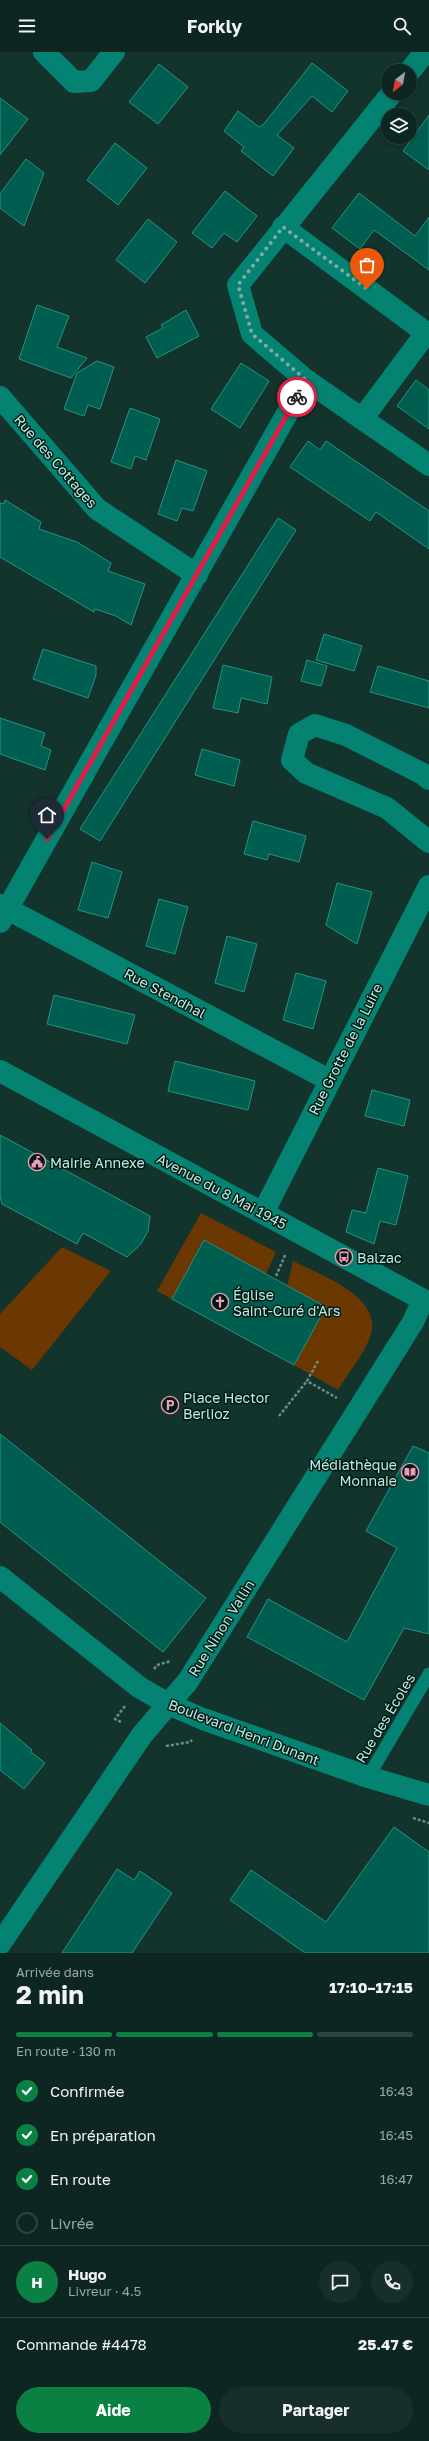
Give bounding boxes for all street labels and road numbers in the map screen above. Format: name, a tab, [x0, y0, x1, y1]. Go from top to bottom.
street label: Rue des Cottages	[11, 411, 101, 511]
street label: Rue Stendhal	[121, 964, 209, 1022]
street label: Rue Grotte de la Luire	[304, 981, 386, 1117]
street label: Avenue du 8 Mai 1945	[154, 1150, 290, 1232]
street label: Rue Ninon Vallin	[184, 1577, 258, 1679]
street label: Rue des Écoles	[352, 1670, 418, 1766]
street label: Boulevard Henri Dunant	[166, 1695, 322, 1769]

